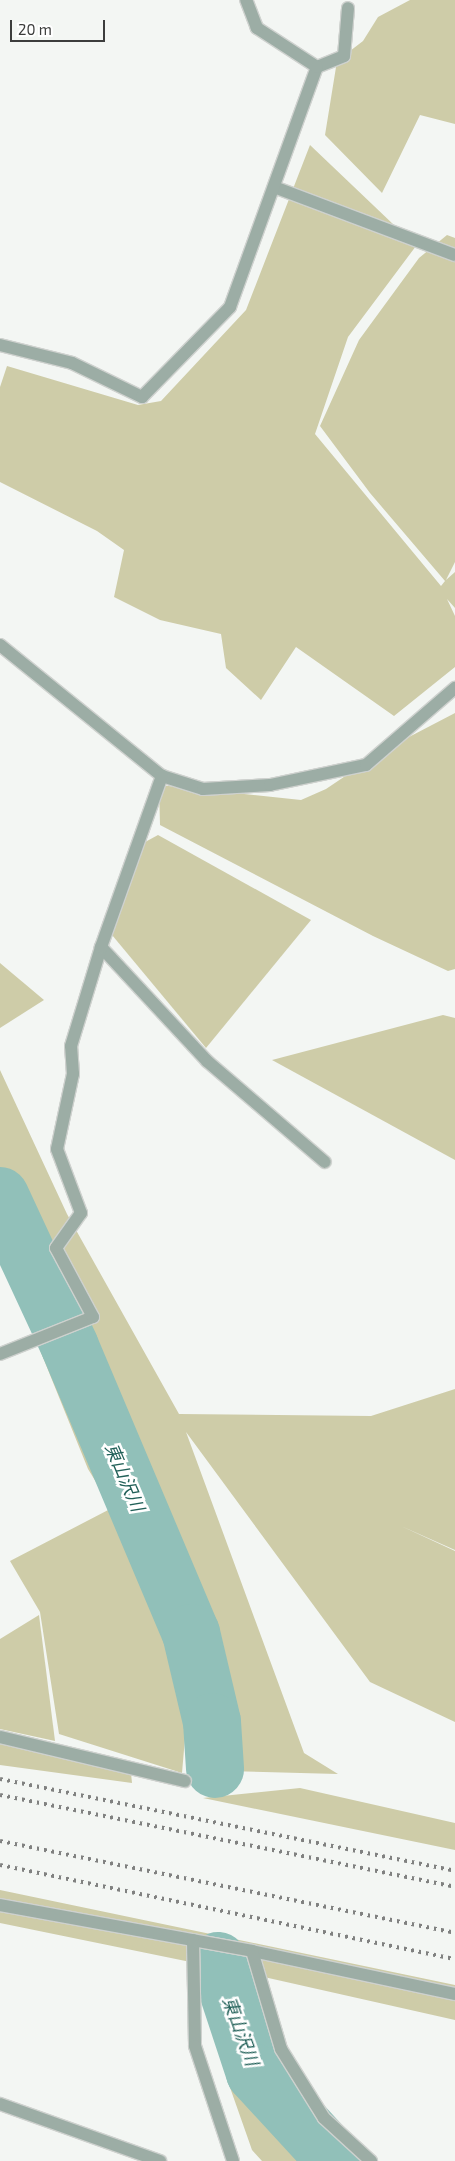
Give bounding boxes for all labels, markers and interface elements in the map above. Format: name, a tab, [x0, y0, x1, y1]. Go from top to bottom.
scale bar	[12, 10, 108, 42]
text: 20 m	[18, 20, 52, 38]
water label: 東山沢川	[101, 1440, 149, 1514]
water label: 東山沢川	[219, 1993, 263, 2069]

